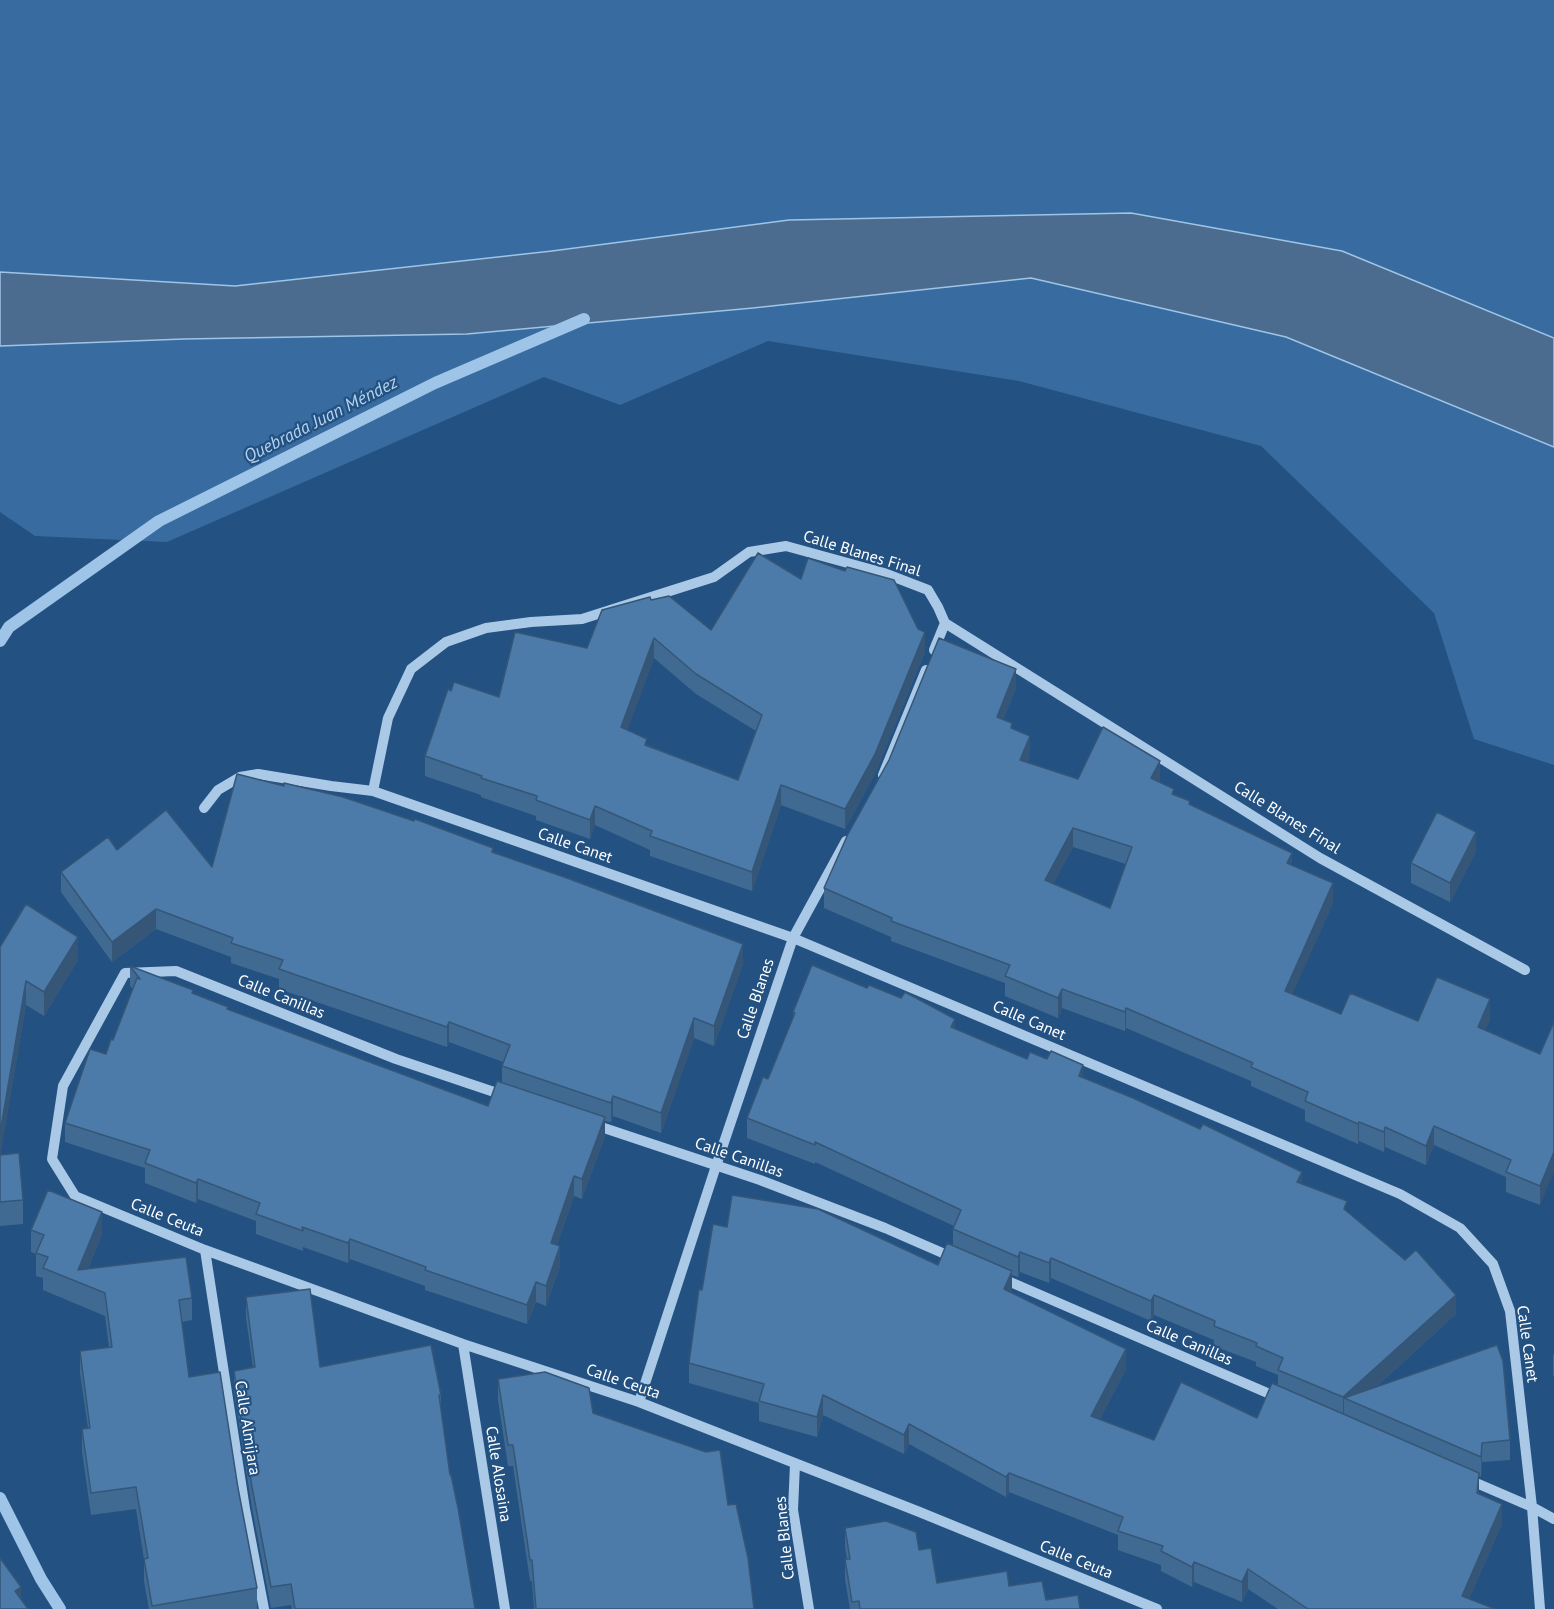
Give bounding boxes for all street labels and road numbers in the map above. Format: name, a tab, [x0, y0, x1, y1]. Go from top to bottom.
street label: Calle Blanes Final	[801, 527, 923, 581]
street label: Calle Blanes Final	[1230, 777, 1344, 859]
street label: Calle Canet	[535, 824, 615, 868]
street label: Calle Blanes	[733, 956, 779, 1042]
street label: Calle Canillas	[235, 971, 327, 1023]
street label: Calle Canet	[990, 997, 1068, 1045]
street label: Calle Canillas	[692, 1134, 786, 1182]
street label: Calle Ceuta	[128, 1195, 206, 1241]
street label: Calle Canet	[1512, 1304, 1542, 1384]
street label: Calle Canillas	[1143, 1316, 1235, 1370]
street label: Calle Ceuta	[583, 1360, 663, 1404]
street label: Calle Almijara	[230, 1379, 264, 1477]
street label: Calle Alosaina	[481, 1425, 515, 1523]
street label: Calle Blanes	[771, 1495, 799, 1581]
street label: Calle Ceuta	[1037, 1537, 1115, 1583]

